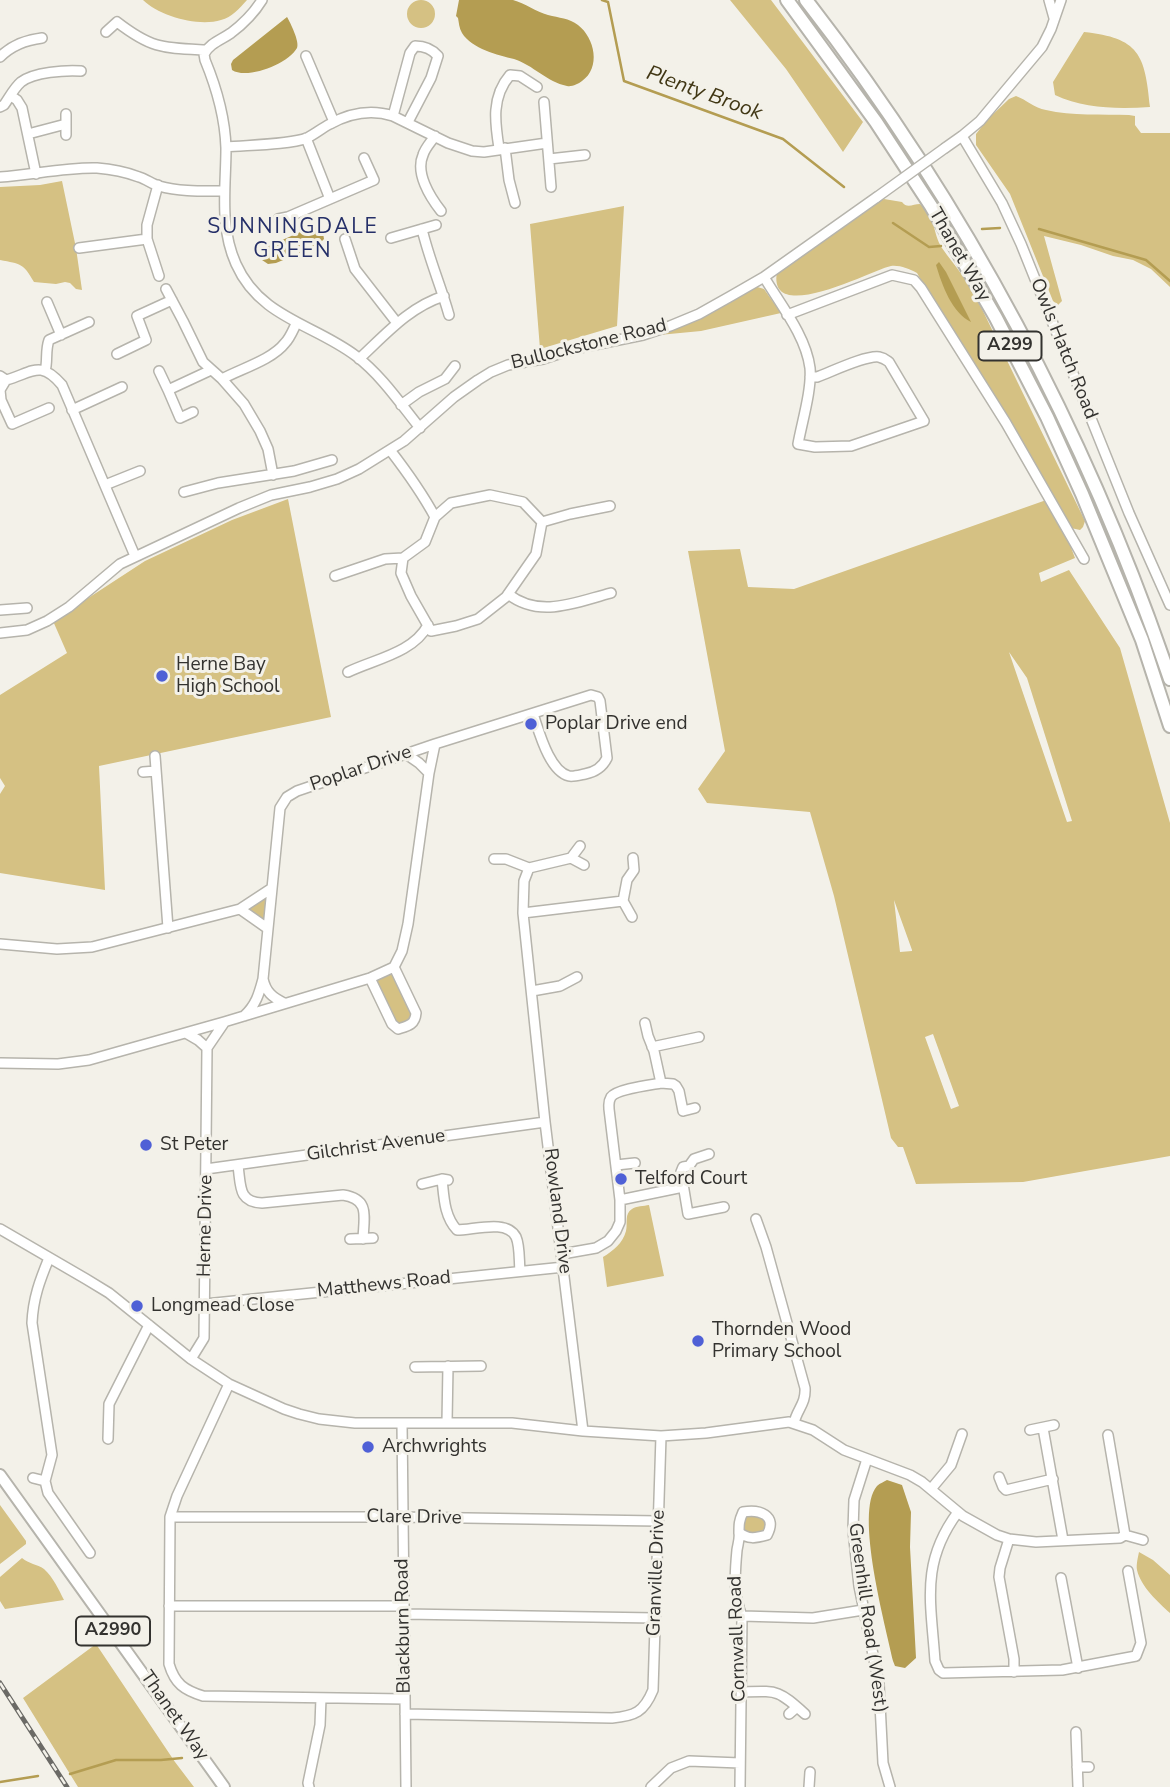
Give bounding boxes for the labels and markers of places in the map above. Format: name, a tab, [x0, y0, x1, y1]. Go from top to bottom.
place label: Herne Bay High School	[176, 654, 280, 698]
marker: Herne Bay High School	[154, 668, 170, 684]
place label: Poplar Drive end	[545, 713, 688, 735]
marker: Poplar Drive end	[523, 716, 539, 732]
place label: St Peter	[160, 1134, 228, 1156]
marker: St Peter	[138, 1137, 154, 1153]
place label: Telford Court	[635, 1168, 747, 1190]
marker: Telford Court	[613, 1171, 629, 1187]
place label: Longmead Close	[151, 1295, 294, 1317]
marker: Longmead Close	[129, 1298, 145, 1314]
place label: Thornden Wood Primary School	[712, 1319, 851, 1363]
marker: Thornden Wood Primary School	[690, 1333, 706, 1349]
place label: Archwrights	[382, 1436, 487, 1458]
marker: Archwrights	[360, 1439, 376, 1455]

